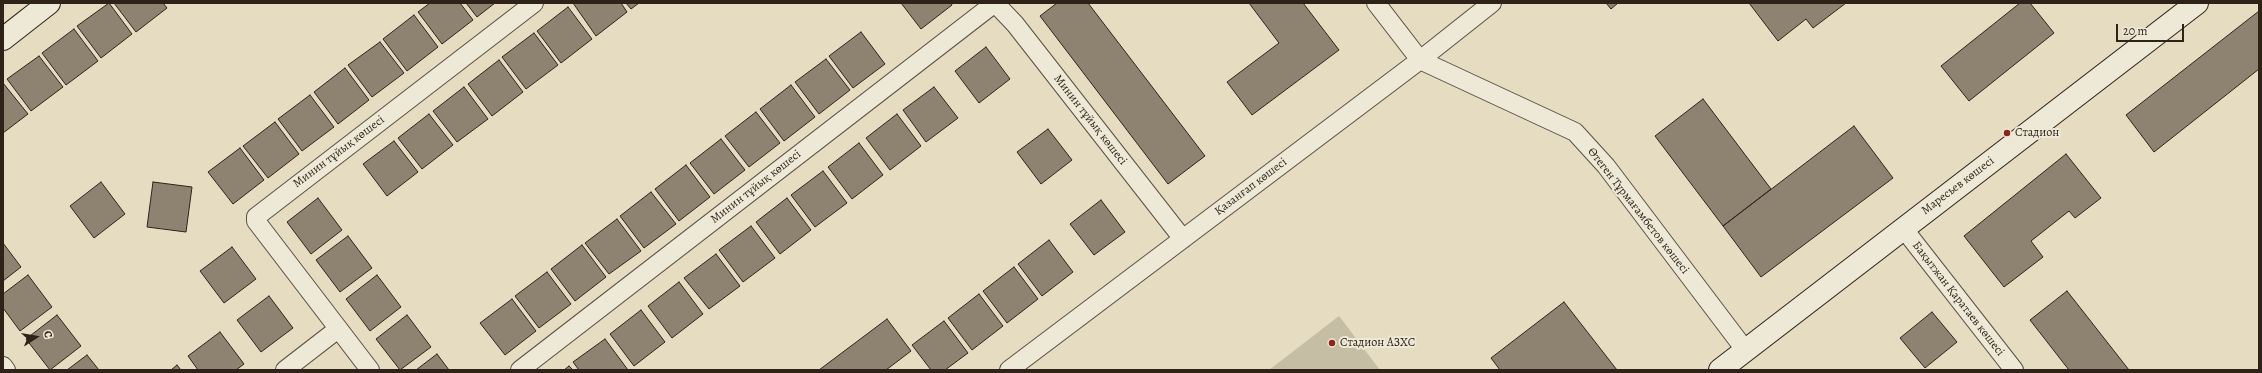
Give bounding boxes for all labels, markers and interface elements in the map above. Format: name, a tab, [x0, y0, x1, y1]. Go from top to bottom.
scale bar	[2118, 16, 2186, 42]
text: 20 m	[2123, 23, 2147, 39]
street label: Минин тұйық көшесі	[1050, 72, 1130, 168]
street label: Минин тұйық көшесі	[290, 113, 388, 191]
place label: Стадион	[2015, 126, 2059, 140]
marker: Стадион	[2002, 128, 2012, 138]
street label: Өтеген Тұрмағамбетов көшесі	[1584, 145, 1692, 277]
street label: Минин тұйық көшесі	[708, 147, 804, 227]
street label: Маресьев көшесі	[1919, 154, 1997, 218]
street label: Қазанғап көшесі	[1212, 155, 1290, 219]
street label: Бақытжан Қаратаев көшесі	[1909, 239, 2007, 359]
north arrow	[16, 317, 56, 357]
text: С	[40, 330, 56, 339]
place label: Стадион АЗХС	[1340, 336, 1415, 350]
marker: Стадион АЗХС	[1327, 338, 1337, 348]

